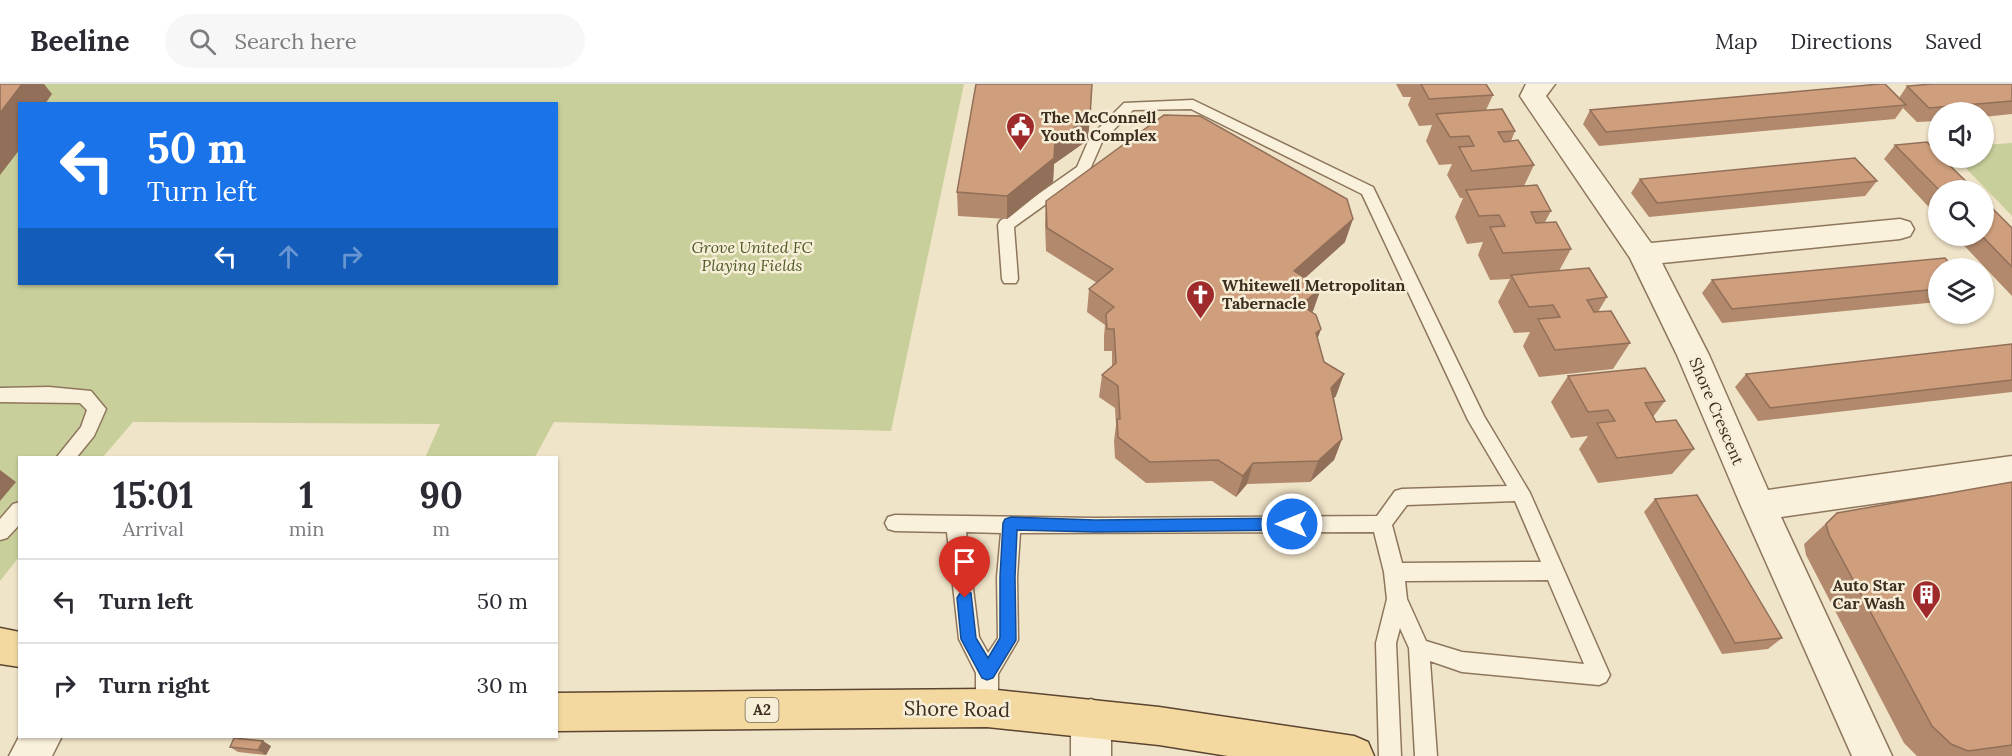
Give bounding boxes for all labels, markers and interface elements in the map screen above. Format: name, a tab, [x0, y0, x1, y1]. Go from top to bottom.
search box	[165, 14, 585, 68]
text: Beeline	[30, 23, 129, 59]
icon: search	[186, 25, 219, 58]
text: Search here	[234, 27, 357, 55]
text: Map	[1715, 28, 1758, 55]
text: Directions	[1791, 28, 1892, 55]
text: Saved	[1925, 28, 1982, 55]
map controls	[1928, 102, 1994, 324]
button: sound	[1928, 102, 1994, 168]
place label: The McConnell Youth Complex	[1041, 107, 1157, 145]
public building icon: The McConnell Youth Complex	[1004, 110, 1036, 152]
text: 50 m	[147, 121, 246, 175]
icon: left	[48, 126, 126, 204]
text: Turn left	[147, 174, 257, 208]
button: search	[1928, 180, 1994, 246]
park label: Grove United FC Playing Fields	[692, 237, 812, 275]
icon: left	[209, 240, 242, 273]
icon: ahead	[272, 240, 305, 273]
icon: right	[335, 240, 368, 273]
button: layers	[1928, 258, 1994, 324]
place label: Whitewell Metropolitan Tabernacle	[1222, 275, 1406, 313]
church icon: Whitewell Metropolitan Tabernacle	[1185, 278, 1217, 320]
street label: Shore Crescent	[1685, 354, 1749, 468]
text: 15:01	[113, 472, 194, 518]
text: 1	[299, 472, 314, 518]
text: 90	[419, 472, 463, 518]
position arrow	[1260, 492, 1324, 556]
text: Arrival	[123, 516, 184, 541]
text: min	[289, 516, 324, 541]
text: m	[432, 516, 450, 541]
pin	[939, 536, 990, 598]
icon: arrive	[948, 545, 981, 578]
place label: Auto Star Car Wash	[1833, 575, 1905, 613]
building icon: Auto Star Car Wash	[1910, 578, 1942, 620]
icon: left	[48, 585, 81, 618]
text: Turn left	[99, 587, 193, 615]
text: 50 m	[477, 587, 528, 615]
icon: right	[48, 669, 81, 702]
text: Turn right	[99, 671, 210, 699]
text: 30 m	[477, 671, 528, 699]
street label: Shore Road	[904, 695, 1010, 722]
road number: A2	[746, 698, 778, 722]

